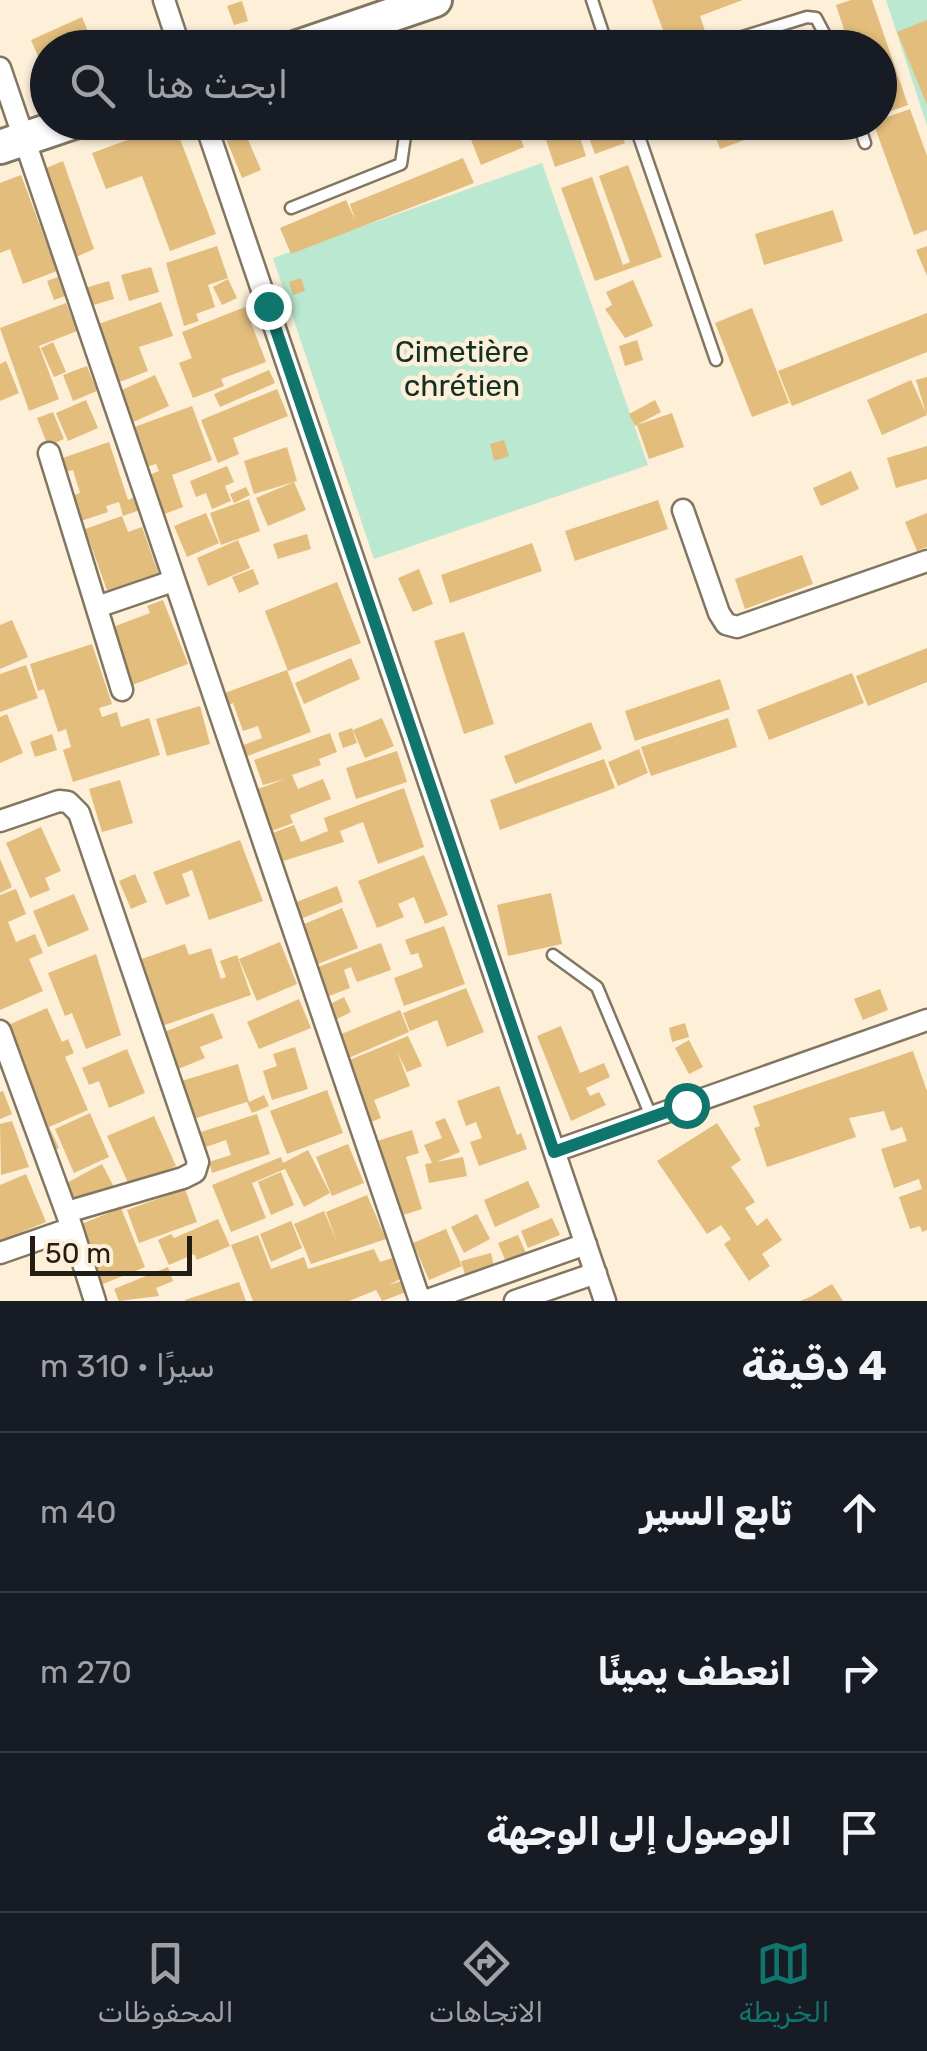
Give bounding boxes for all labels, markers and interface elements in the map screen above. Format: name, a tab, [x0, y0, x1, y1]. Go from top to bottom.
search box	[30, 30, 897, 140]
icon: search	[65, 58, 120, 113]
text: ابحث هنا	[145, 62, 288, 108]
route end	[246, 284, 292, 330]
park label: Cimetière chrétien	[395, 334, 529, 404]
route start	[664, 1083, 710, 1129]
scale bar	[30, 1231, 192, 1276]
text: 50 m	[45, 1237, 111, 1270]
text: 4 دقيقة	[741, 1341, 887, 1391]
text: سيرًا · 310 m	[40, 1347, 215, 1385]
icon: ahead	[832, 1485, 887, 1540]
text: تابع السير	[640, 1489, 792, 1535]
text: 40 m	[40, 1493, 117, 1531]
icon: right	[832, 1645, 887, 1700]
text: انعطف يمينًا	[597, 1649, 792, 1695]
text: 270 m	[40, 1653, 132, 1691]
icon: arrive	[832, 1805, 887, 1860]
text: الوصول إلى الوجهة	[486, 1809, 792, 1855]
tab: المحفوظات	[98, 1936, 234, 2029]
tab: الاتجاهات	[429, 1936, 543, 2029]
tab: الخريطة	[738, 1936, 830, 2029]

